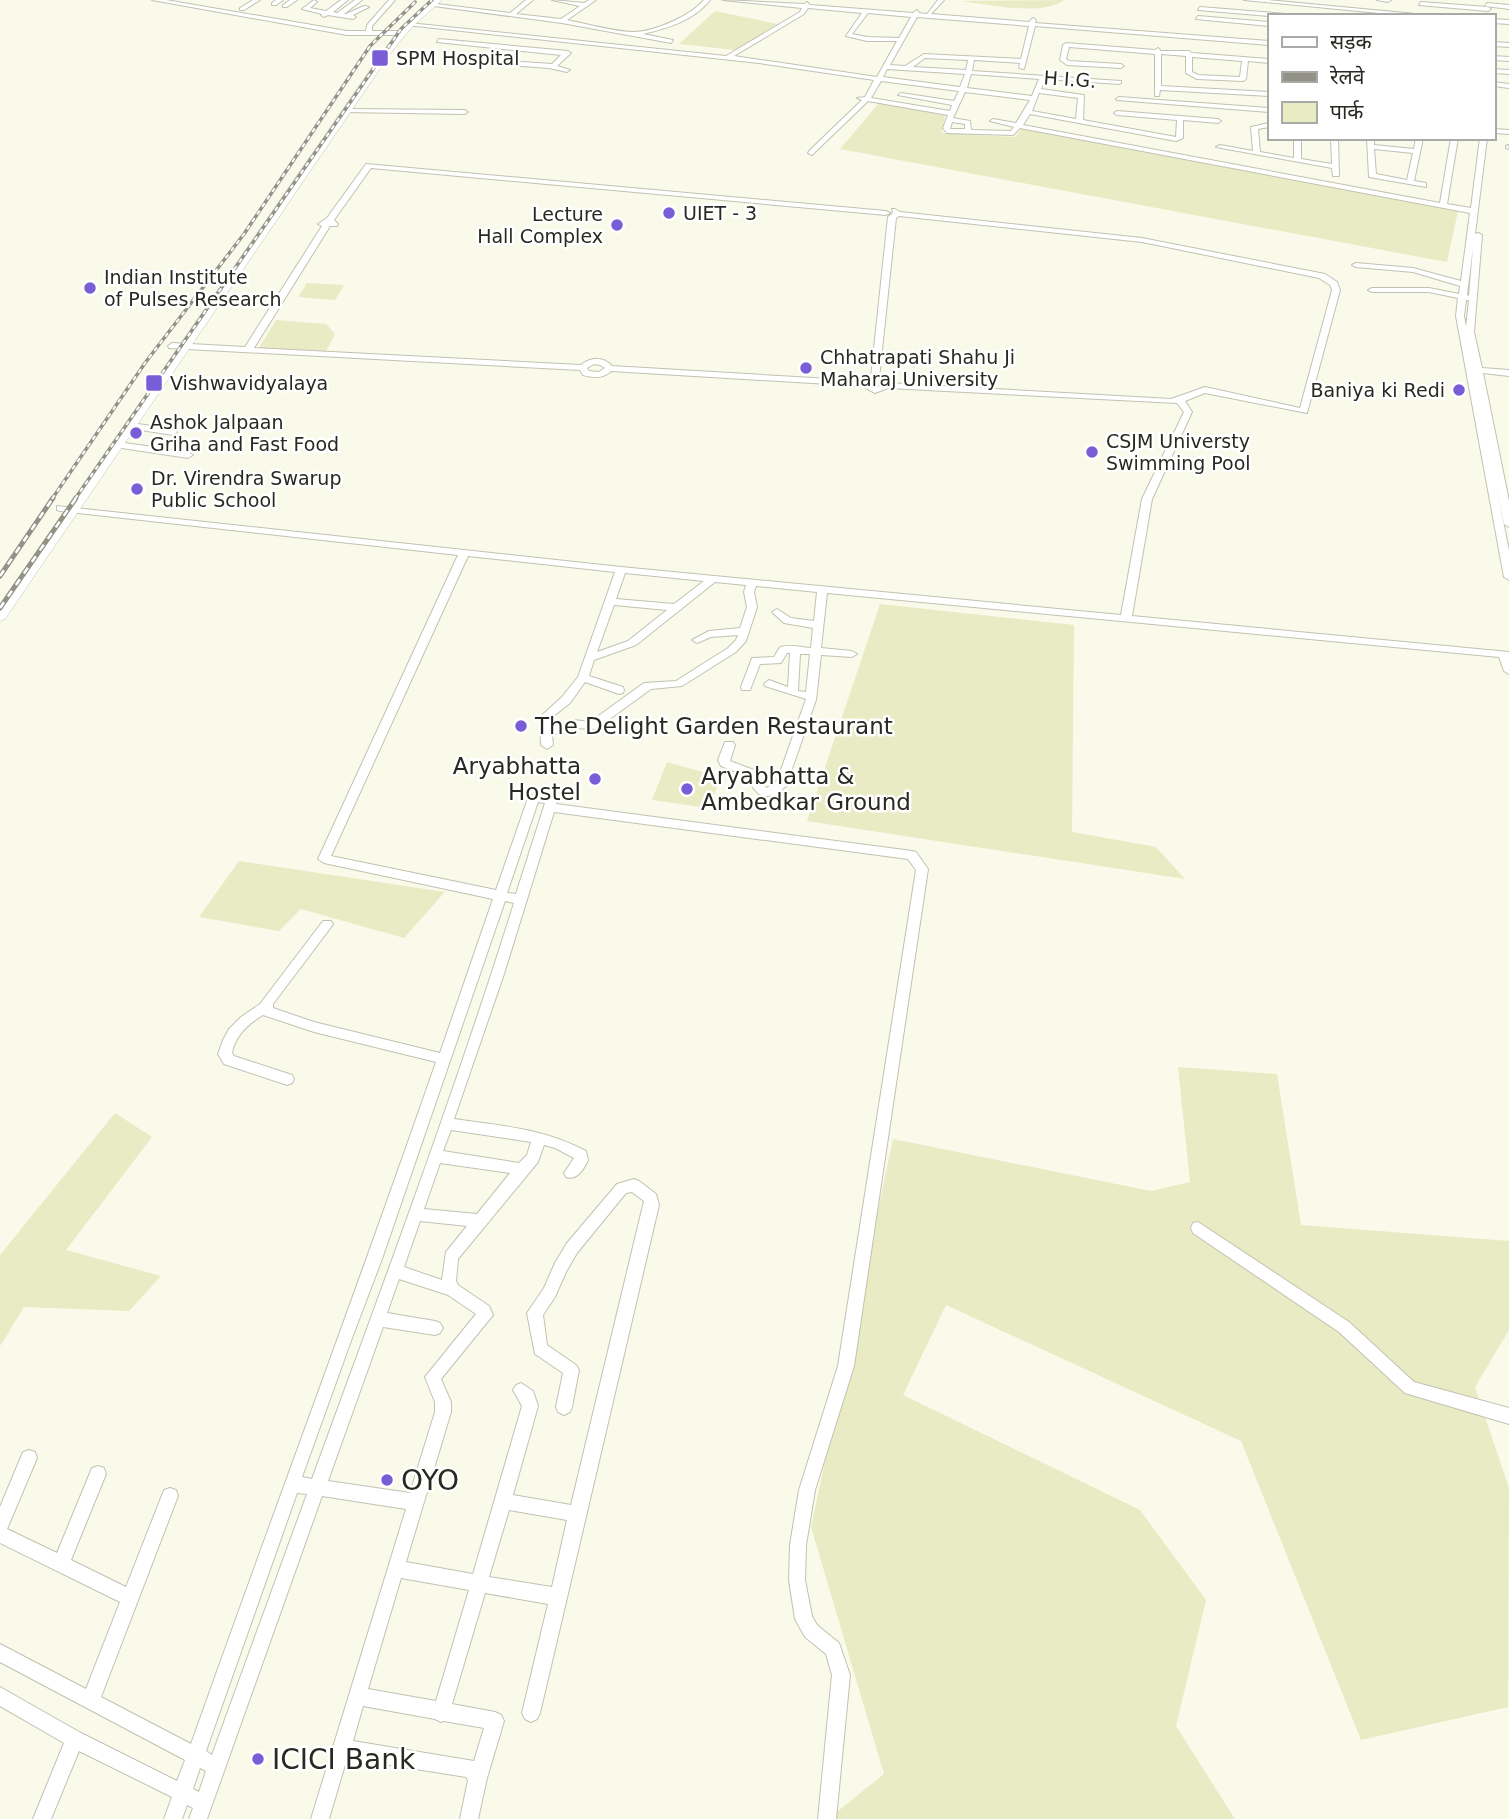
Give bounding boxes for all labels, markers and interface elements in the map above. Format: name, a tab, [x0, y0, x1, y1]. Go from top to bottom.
legend	[1268, 14, 1495, 140]
text: सड़क	[1330, 30, 1372, 54]
place label: SPM Hospital	[396, 47, 519, 69]
marker: SPM Hospital	[370, 48, 390, 68]
text: रेलवे	[1329, 65, 1365, 89]
street label: H I.G.	[1043, 66, 1097, 92]
text: पार्क	[1330, 100, 1364, 124]
place label: UIET - 3	[683, 202, 757, 224]
place label: Lecture Hall Complex	[477, 203, 603, 247]
marker: UIET - 3	[661, 205, 677, 221]
marker: Lecture Hall Complex	[609, 217, 625, 233]
place label: Indian Institute of Pulses Research	[104, 266, 281, 310]
marker: Indian Institute of Pulses Research	[82, 280, 98, 296]
place label: Chhatrapati Shahu Ji Maharaj University	[820, 346, 1015, 390]
marker: Chhatrapati Shahu Ji Maharaj University	[798, 360, 814, 376]
place label: Vishwavidyalaya	[170, 372, 328, 394]
marker: Vishwavidyalaya	[144, 373, 164, 393]
place label: Baniya ki Redi	[1310, 379, 1445, 401]
marker: Baniya ki Redi	[1451, 382, 1467, 398]
place label: Ashok Jalpaan Griha and Fast Food	[150, 411, 339, 455]
marker: Ashok Jalpaan Griha and Fast Food	[128, 425, 144, 441]
place label: CSJM Universty Swimming Pool	[1106, 430, 1251, 474]
marker: CSJM Universty Swimming Pool	[1084, 444, 1100, 460]
place label: Dr. Virendra Swarup Public School	[151, 467, 341, 511]
marker: Dr. Virendra Swarup Public School	[129, 481, 145, 497]
place label: The Delight Garden Restaurant	[534, 713, 893, 739]
marker: The Delight Garden Restaurant	[513, 718, 529, 734]
place label: Aryabhatta Hostel	[453, 753, 581, 805]
place label: Aryabhatta & Ambedkar Ground	[701, 763, 911, 815]
marker: Aryabhatta Hostel	[587, 771, 603, 787]
marker: Aryabhatta & Ambedkar Ground	[679, 781, 695, 797]
place label: OYO	[401, 1464, 459, 1497]
marker: OYO	[379, 1472, 395, 1488]
place label: ICICI Bank	[272, 1743, 416, 1776]
marker: ICICI Bank	[250, 1751, 266, 1767]

